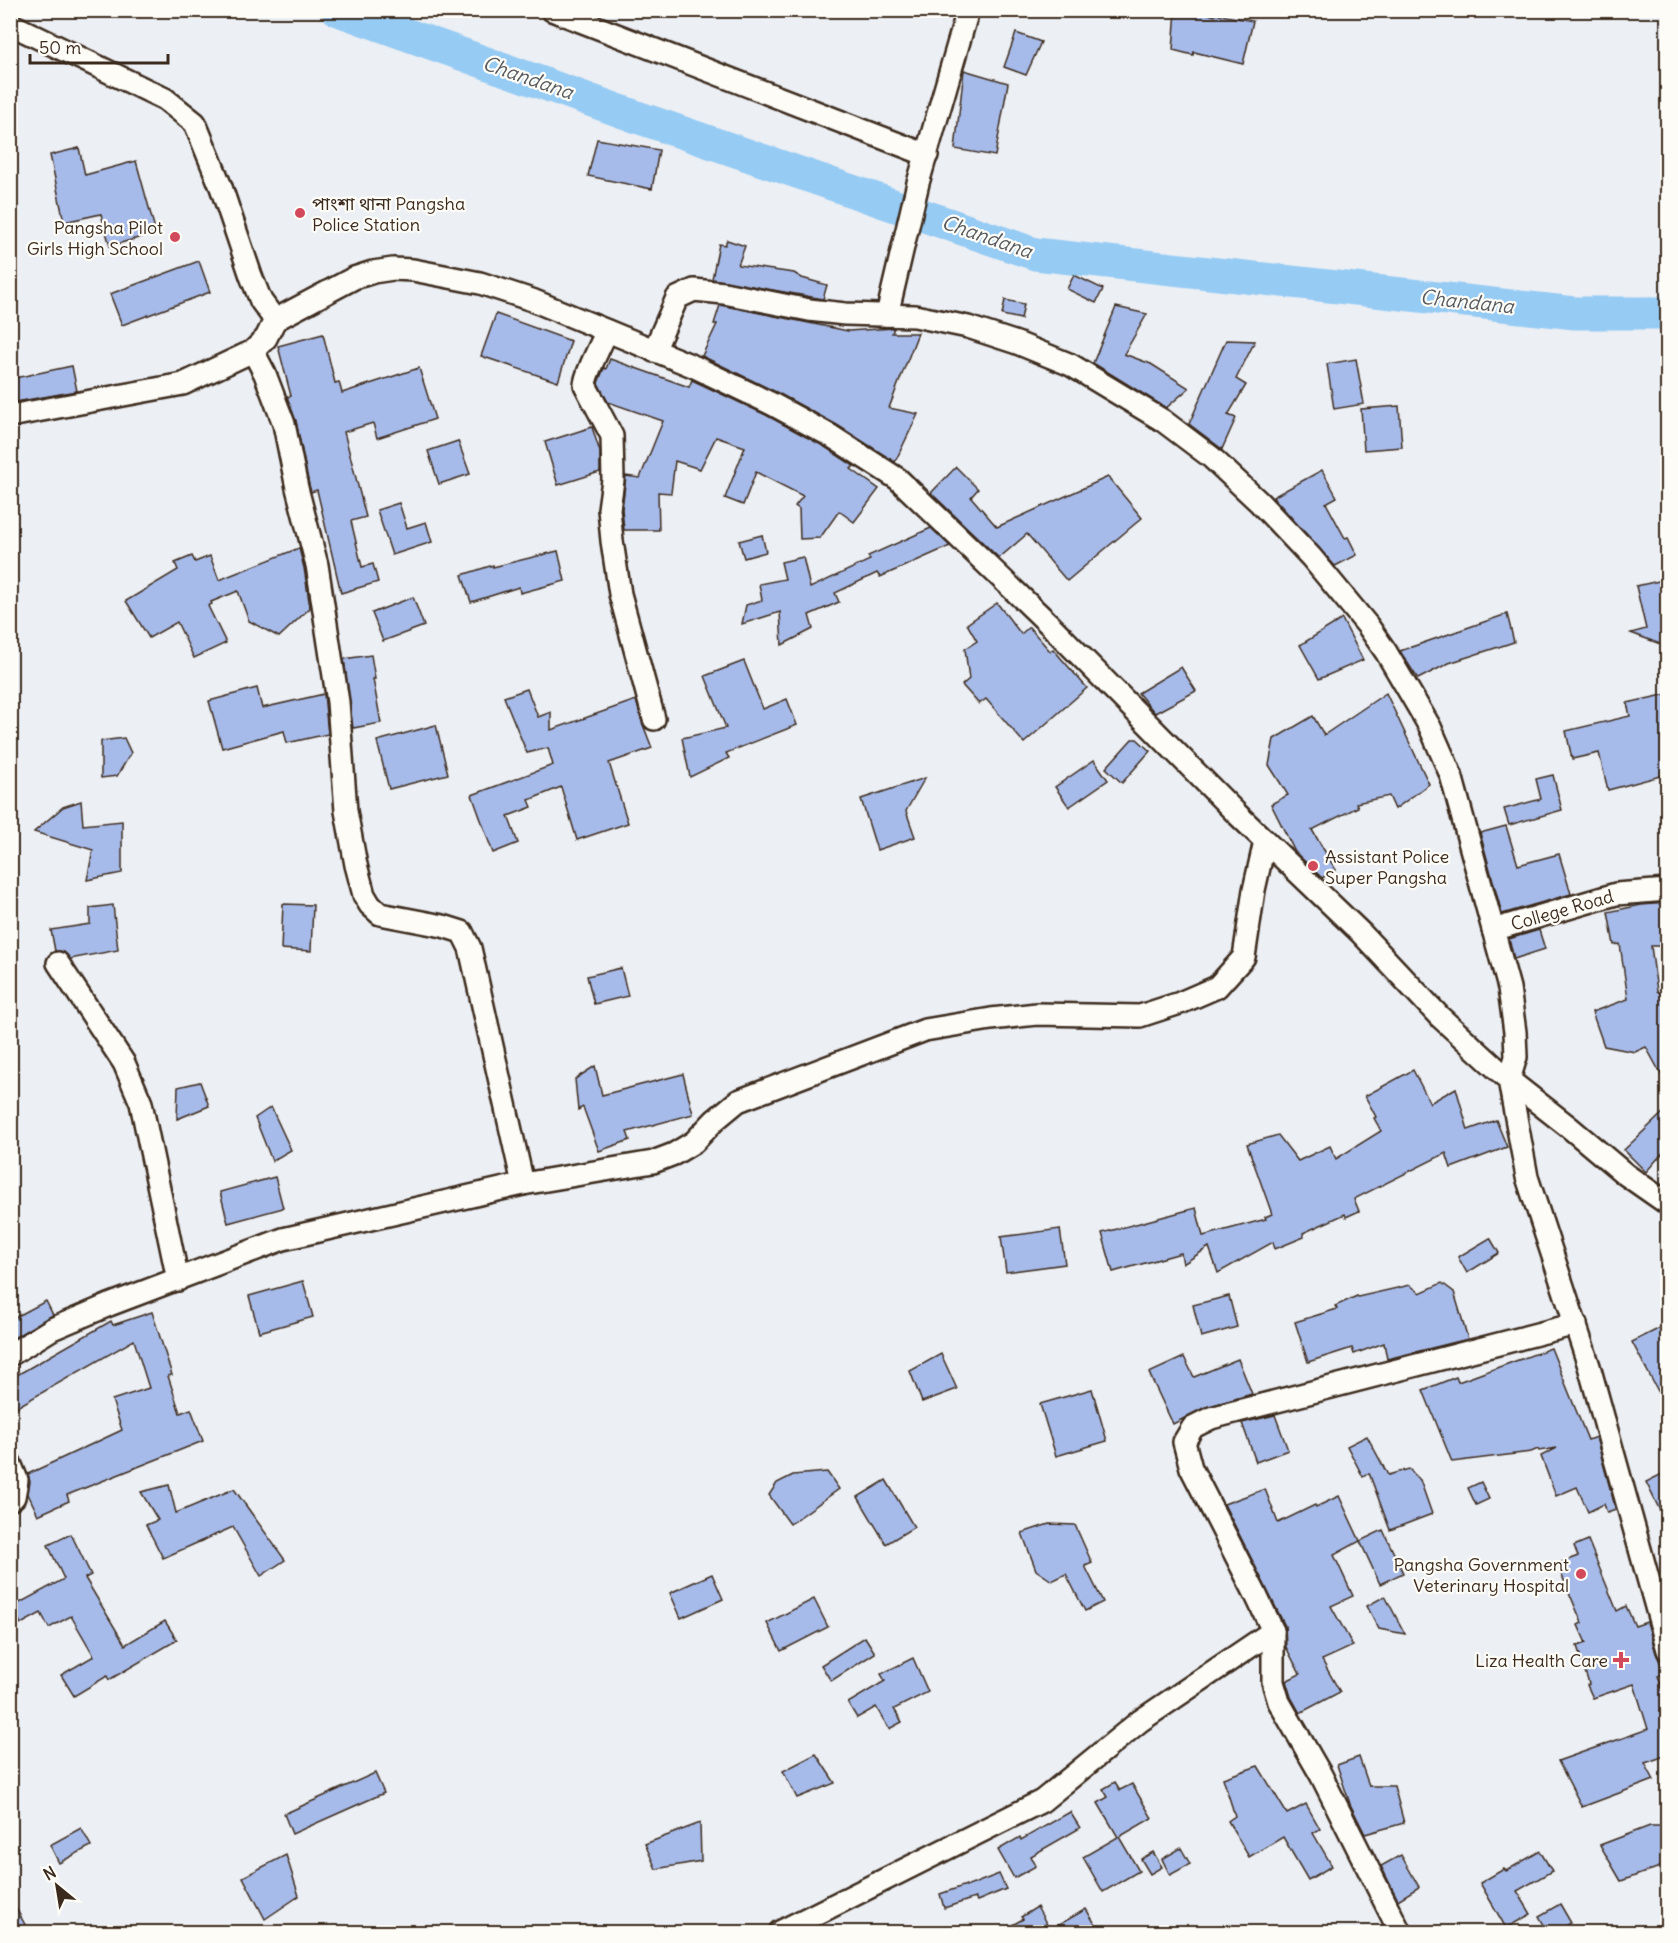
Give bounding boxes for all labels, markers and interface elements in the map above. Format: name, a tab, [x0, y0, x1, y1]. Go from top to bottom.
scale bar	[30, 27, 168, 65]
text: 50 m	[39, 36, 81, 59]
water label: Chandana	[480, 50, 578, 105]
place label: পাংশা থানা Pangsha Police Station	[312, 192, 465, 236]
marker: পাংশা থানা Pangsha Police Station	[293, 206, 307, 220]
water label: Chandana	[939, 209, 1037, 264]
place label: Pangsha Pilot Girls High School	[27, 216, 163, 260]
marker: Pangsha Pilot Girls High School	[168, 230, 182, 244]
water label: Chandana	[1419, 284, 1517, 319]
place label: Assistant Police Super Pangsha	[1325, 845, 1449, 889]
marker: Assistant Police Super Pangsha	[1306, 859, 1320, 873]
street label: College Road	[1508, 884, 1616, 936]
place label: Pangsha Government Veterinary Hospital	[1394, 1553, 1569, 1597]
marker: Pangsha Government Veterinary Hospital	[1574, 1567, 1588, 1581]
place label: Liza Health Care	[1475, 1649, 1608, 1672]
marker: Liza Health Care	[1612, 1651, 1630, 1669]
north arrow	[27, 1856, 87, 1916]
text: N	[40, 1862, 59, 1884]

